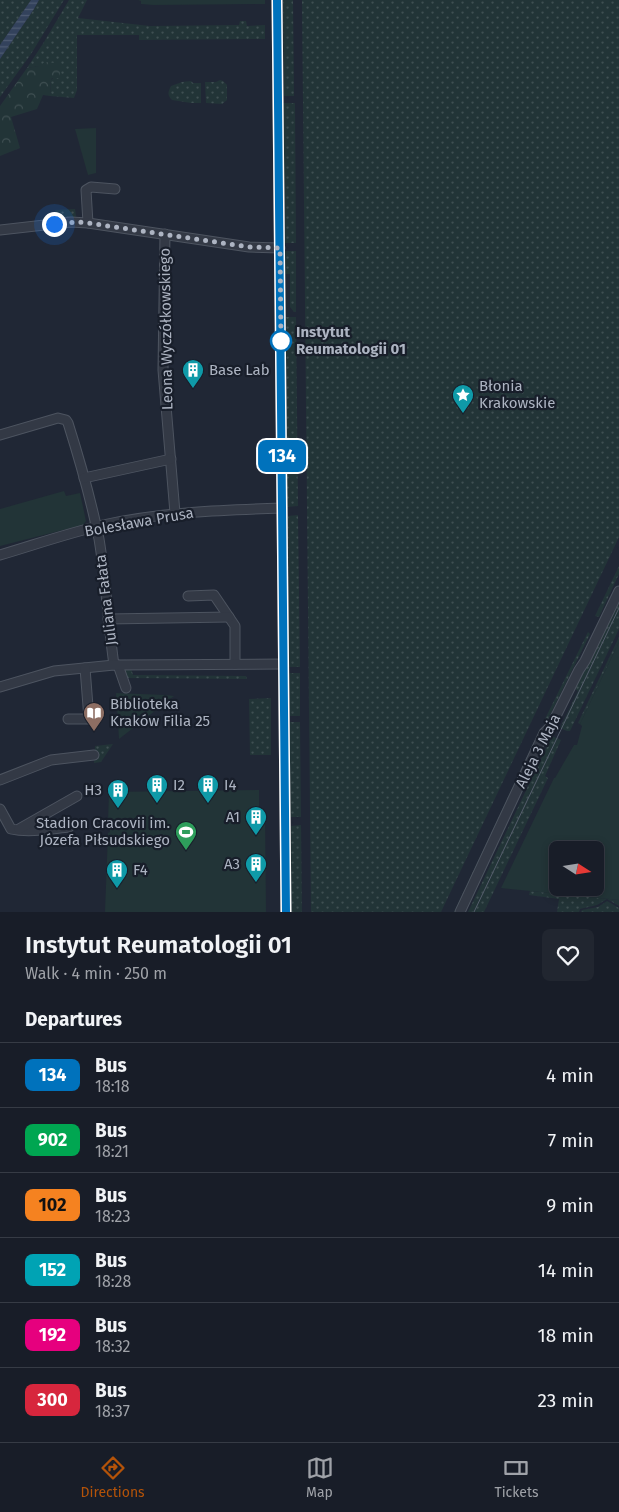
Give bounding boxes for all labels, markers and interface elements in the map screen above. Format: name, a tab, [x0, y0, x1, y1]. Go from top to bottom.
your location	[42, 212, 67, 237]
street label: Leona Wyczółkowskiego	[156, 248, 176, 410]
place label: Instytut Reumatologii 01	[296, 323, 406, 358]
marker: Instytut Reumatologii 01	[270, 330, 292, 352]
building icon: Base Lab	[181, 358, 205, 389]
place label: Base Lab	[209, 361, 270, 379]
place label: Błonia Krakowskie	[479, 377, 555, 412]
place icon: Błonia Krakowskie	[451, 383, 475, 414]
line badge: 134	[253, 440, 311, 472]
text: 134	[268, 445, 296, 467]
street label: Bolesława Prusa	[83, 504, 195, 540]
street label: Juliana Fałata	[91, 553, 121, 647]
place label: Biblioteka Kraków Filia 25	[110, 695, 210, 730]
library icon: Biblioteka Kraków Filia 25	[82, 701, 106, 732]
street label: Aleja 3 Maja	[512, 711, 564, 791]
building icon: I2	[145, 773, 169, 804]
building icon: I4	[196, 773, 220, 804]
place label: I2	[173, 776, 185, 794]
place label: I4	[224, 776, 236, 794]
building icon: H3	[106, 778, 130, 809]
place label: H3	[84, 781, 102, 799]
building icon: A1	[244, 805, 268, 836]
place label: A1	[226, 808, 240, 826]
place label: Stadion Cracovii im. Józefa Piłsudskiego	[36, 814, 170, 849]
sports icon: Stadion Cracovii im. Józefa Piłsudskiego	[174, 820, 198, 851]
north arrow	[549, 841, 604, 896]
map controls	[549, 841, 604, 896]
building icon: A3	[244, 852, 268, 883]
place label: A3	[224, 855, 240, 873]
building icon: F4	[105, 858, 129, 889]
place label: F4	[133, 861, 148, 879]
button: heart	[542, 929, 594, 981]
text: Instytut Reumatologii 01	[25, 931, 292, 959]
text: Walk · 4 min · 250 m	[25, 964, 167, 983]
text: Departures	[25, 1008, 122, 1031]
text: Bus	[95, 1054, 127, 1077]
text: 134	[39, 1064, 66, 1086]
text: 4 min	[546, 1064, 594, 1087]
text: 18:18	[95, 1077, 130, 1096]
text: Bus	[95, 1119, 127, 1142]
text: 902	[38, 1129, 67, 1151]
text: 7 min	[548, 1129, 594, 1152]
text: 18:21	[95, 1142, 129, 1161]
text: Bus	[95, 1184, 127, 1207]
text: 102	[39, 1194, 67, 1216]
text: 9 min	[546, 1194, 594, 1217]
text: 18:23	[95, 1207, 130, 1226]
text: Bus	[95, 1249, 127, 1272]
text: 152	[39, 1259, 66, 1281]
text: 14 min	[538, 1259, 594, 1282]
text: 18:28	[95, 1272, 131, 1291]
text: Bus	[95, 1314, 127, 1337]
text: 192	[39, 1324, 66, 1346]
text: 18 min	[537, 1324, 594, 1347]
text: 18:32	[95, 1337, 130, 1356]
text: Bus	[95, 1379, 127, 1402]
text: 300	[37, 1389, 68, 1411]
text: 23 min	[537, 1389, 594, 1412]
text: 18:37	[95, 1402, 130, 1421]
tab: Directions	[80, 1454, 145, 1501]
tab: Map	[306, 1454, 334, 1501]
tab: Tickets	[494, 1454, 539, 1501]

